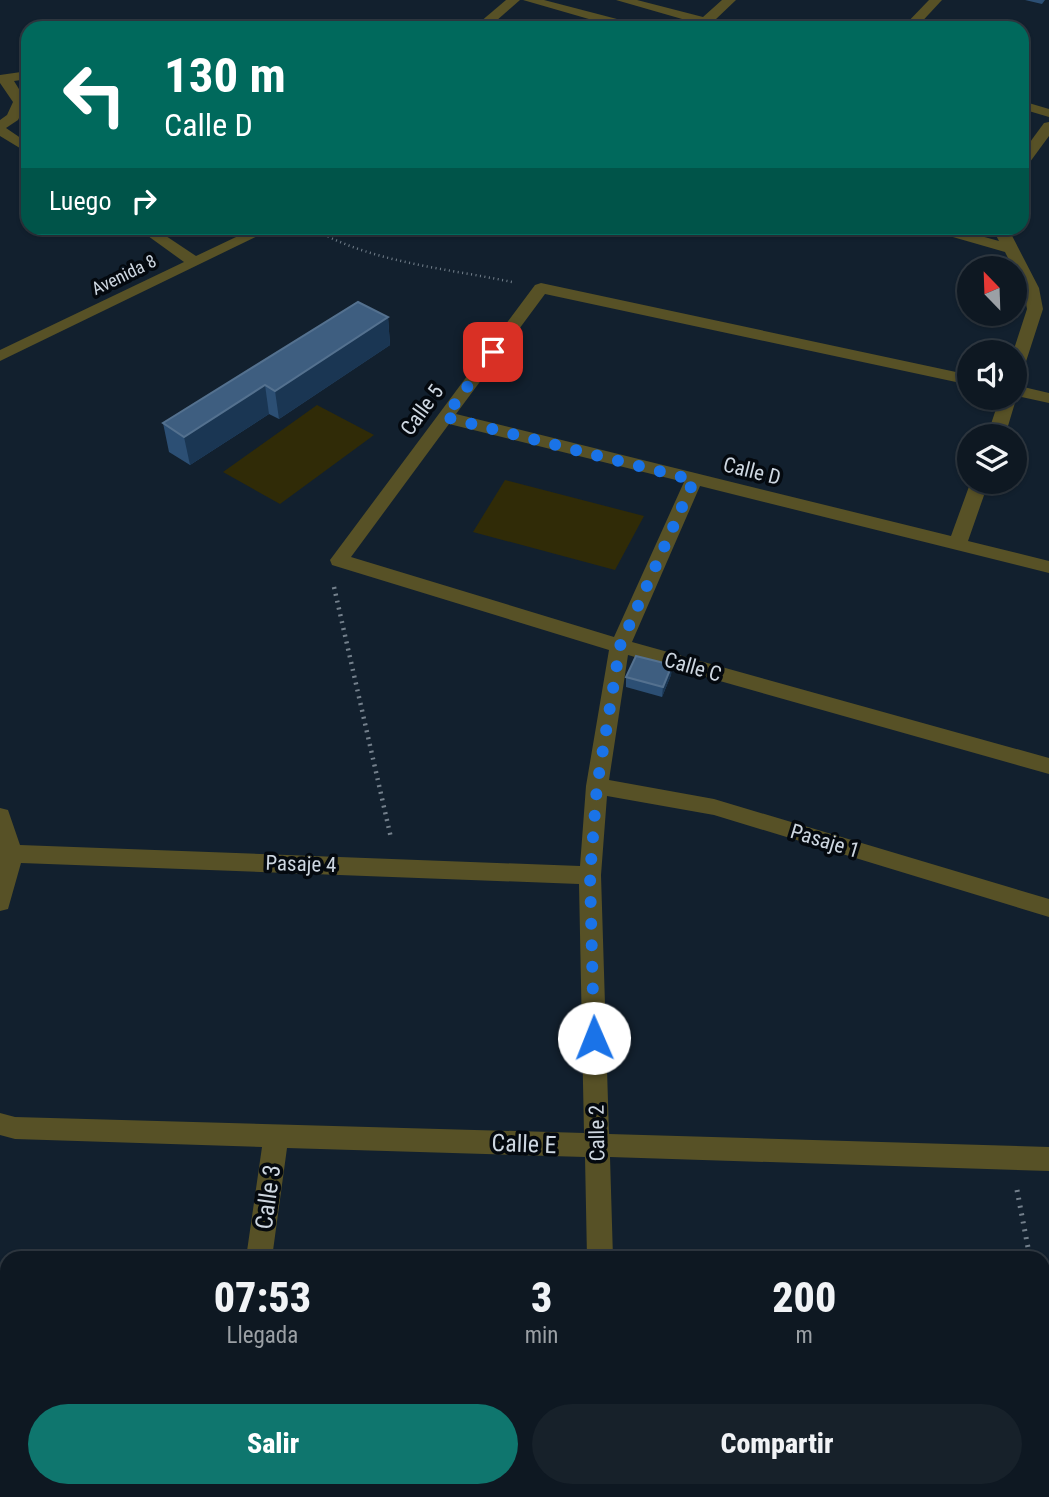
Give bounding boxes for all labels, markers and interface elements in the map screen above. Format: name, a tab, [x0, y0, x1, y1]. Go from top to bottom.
text: 130 m	[164, 47, 286, 104]
icon: left	[49, 49, 140, 140]
text: Calle D	[164, 106, 253, 144]
icon: right	[125, 182, 163, 220]
text: Luego	[49, 186, 111, 216]
street label: Avenida 8	[88, 250, 160, 299]
north arrow	[957, 256, 1027, 326]
map controls	[957, 256, 1027, 494]
pin	[463, 322, 523, 382]
icon: arrive	[474, 333, 512, 371]
button: sound	[957, 340, 1027, 410]
street label: Calle 5	[396, 380, 448, 440]
button: layers	[957, 424, 1027, 494]
street label: Calle D	[721, 452, 783, 490]
street label: Calle C	[662, 647, 724, 687]
street label: Pasaje 1	[788, 819, 862, 863]
street label: Pasaje 4	[265, 851, 337, 877]
position arrow	[557, 1001, 631, 1075]
street label: Calle 2	[585, 1104, 609, 1162]
street label: Calle E	[491, 1129, 557, 1159]
street label: Calle 3	[250, 1163, 286, 1231]
text: 07:53	[214, 1273, 311, 1322]
text: 3	[531, 1273, 552, 1322]
text: 200	[772, 1273, 836, 1322]
text: Llegada	[226, 1322, 298, 1349]
text: min	[525, 1322, 558, 1349]
text: m	[796, 1322, 813, 1349]
button: Salir	[28, 1404, 518, 1484]
button: Compartir	[532, 1404, 1022, 1484]

